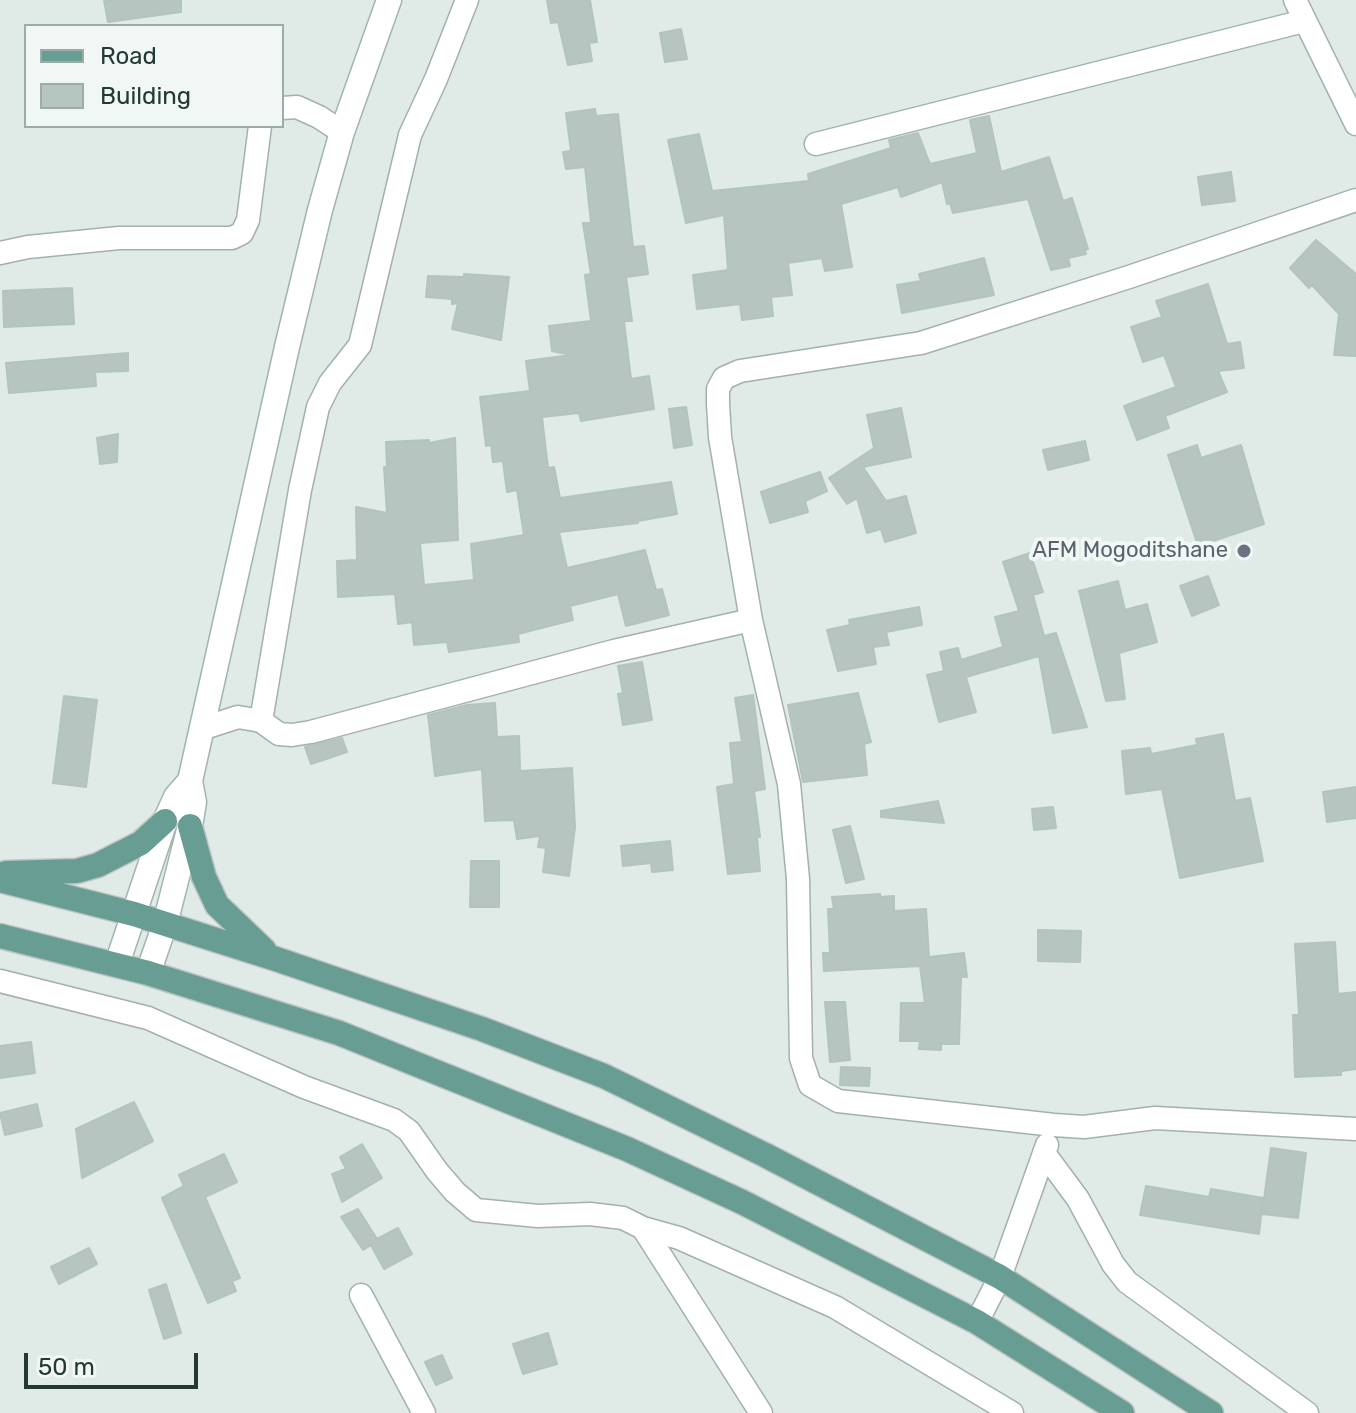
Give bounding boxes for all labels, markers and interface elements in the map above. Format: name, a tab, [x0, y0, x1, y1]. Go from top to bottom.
legend	[24, 24, 284, 128]
text: Road	[100, 42, 157, 70]
text: Building	[100, 82, 191, 110]
place label: AFM Mogoditshane	[1032, 538, 1228, 564]
marker: AFM Mogoditshane	[1235, 542, 1253, 560]
scale bar	[28, 1337, 202, 1387]
text: 50 m	[38, 1353, 95, 1381]

